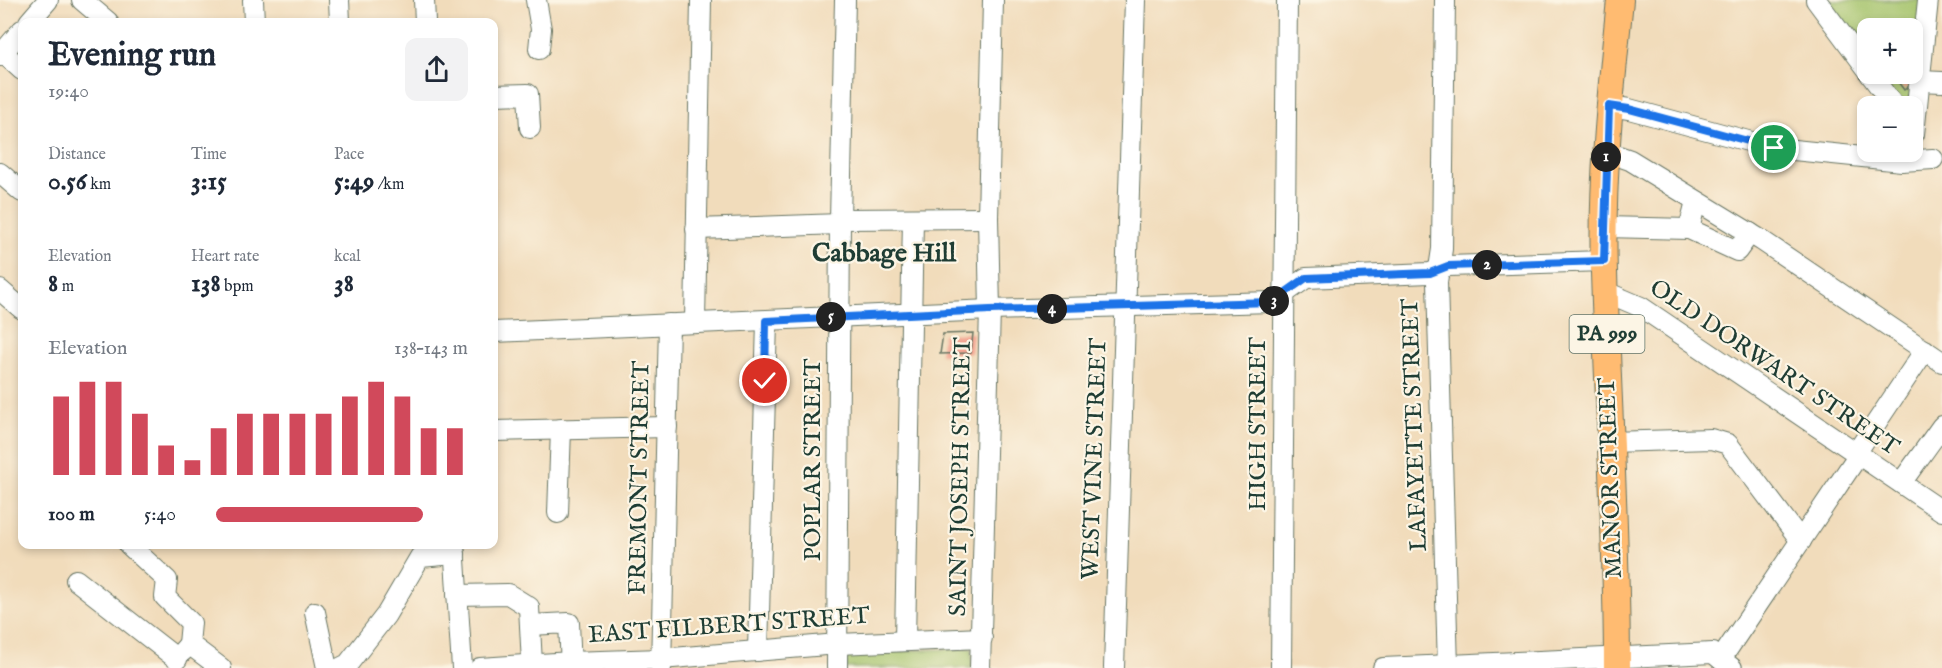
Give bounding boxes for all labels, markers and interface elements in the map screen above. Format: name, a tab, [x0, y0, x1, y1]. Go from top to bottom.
map controls	[1857, 18, 1923, 162]
button: +	[1857, 18, 1923, 84]
text: Evening run	[48, 35, 216, 77]
button: share	[405, 38, 468, 101]
text: 19:40	[48, 79, 89, 104]
button: −	[1857, 96, 1923, 162]
pin	[1748, 122, 1799, 173]
icon: arrive	[1757, 131, 1790, 164]
pin: 1	[1591, 142, 1621, 172]
text: Distance	[48, 145, 106, 165]
text: Time	[191, 145, 227, 165]
text: Pace	[334, 145, 364, 165]
text: 1	[1603, 147, 1609, 167]
text: 0.56	[48, 165, 87, 198]
text: 3:15	[191, 165, 227, 198]
text: 5:49	[334, 165, 374, 198]
text: km	[87, 175, 111, 195]
text: /km	[374, 175, 404, 195]
district label: Cabbage Hill	[812, 237, 957, 270]
text: Elevation	[48, 247, 111, 267]
text: Heart rate	[191, 247, 259, 267]
text: kcal	[334, 247, 361, 267]
pin: 2	[1472, 250, 1502, 280]
text: 2	[1483, 255, 1491, 275]
text: 8	[48, 267, 58, 300]
text: 138	[191, 267, 221, 300]
text: 38	[334, 267, 354, 300]
street label: OLD DORWART STREET	[1643, 273, 1905, 463]
text: m	[58, 277, 74, 297]
text: bpm	[221, 277, 254, 297]
pin: 3	[1259, 286, 1289, 316]
text: 3	[1271, 291, 1277, 311]
pin: 4	[1037, 294, 1067, 324]
street label: LAFAYETTE STREET	[1395, 298, 1435, 552]
text: 4	[1048, 299, 1056, 319]
pin: 5	[816, 302, 846, 332]
text: 5	[828, 307, 834, 327]
road number: PA 999	[1570, 315, 1644, 353]
text: Elevation	[48, 336, 127, 361]
text: 138–143 m	[394, 336, 468, 361]
street label: HIGH STREET	[1243, 336, 1274, 511]
street label: SAINT JOSEPH STREET	[943, 337, 979, 617]
street label: WEST VINE STREET	[1075, 337, 1115, 580]
pin	[739, 355, 790, 406]
street label: POPLAR STREET	[798, 358, 829, 561]
street label: FREMONT STREET	[622, 360, 658, 595]
icon: check	[748, 364, 781, 397]
street label: MANOR STREET	[1592, 377, 1630, 579]
text: 100 m	[48, 502, 95, 527]
text: 5:40	[144, 502, 176, 527]
street label: EAST FILBERT STREET	[587, 601, 871, 651]

